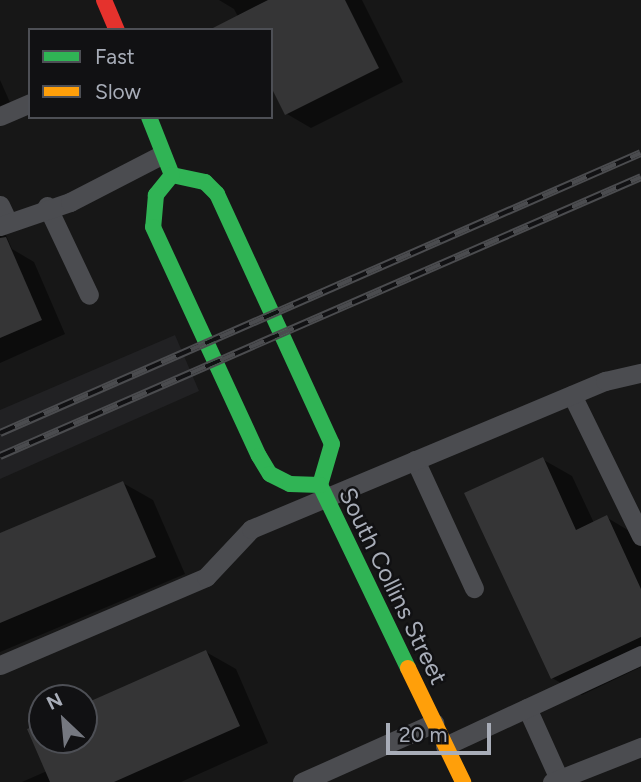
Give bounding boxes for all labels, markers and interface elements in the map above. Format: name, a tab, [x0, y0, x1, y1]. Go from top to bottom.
legend	[28, 28, 273, 119]
text: Fast	[95, 44, 135, 69]
text: Slow	[95, 79, 141, 104]
street label: South Collins Street	[333, 483, 453, 689]
north arrow	[28, 684, 98, 754]
text: N	[43, 688, 66, 715]
scale bar	[389, 708, 494, 752]
text: 20 m	[399, 722, 447, 747]

